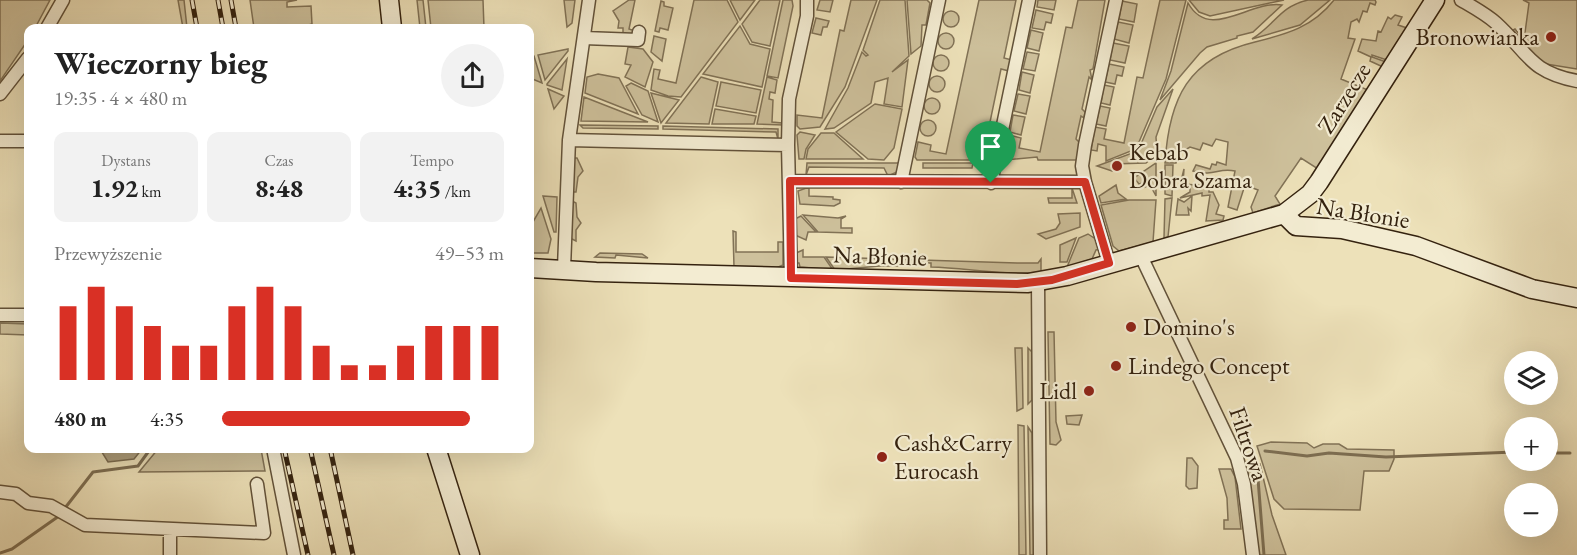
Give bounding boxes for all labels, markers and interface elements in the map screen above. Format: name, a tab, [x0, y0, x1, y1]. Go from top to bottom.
place label: Bronowianka	[1415, 21, 1539, 52]
marker: Bronowianka	[1544, 30, 1558, 44]
text: Wieczorny bieg	[54, 41, 268, 84]
button: share	[441, 44, 504, 107]
street label: Zarzecze	[1310, 57, 1377, 139]
text: 19:35 · 4 × 480 m	[54, 85, 187, 111]
pin	[965, 121, 1016, 183]
icon: arrive	[974, 130, 1007, 163]
place label: Kebab Dobra Szama	[1129, 136, 1252, 195]
text: Dystans	[101, 150, 151, 171]
text: Czas	[265, 150, 293, 171]
text: Tempo	[410, 150, 454, 171]
marker: Kebab Dobra Szama	[1110, 159, 1124, 173]
text: 1.92	[91, 171, 138, 205]
text: 8:48	[255, 171, 303, 205]
text: 4:35	[393, 171, 442, 205]
text: km	[138, 181, 161, 202]
text: /km	[442, 181, 471, 202]
street label: Na Błonie	[1314, 190, 1412, 235]
street label: Na Błonie	[833, 238, 928, 273]
text: Przewyższenie	[54, 240, 162, 266]
text: 49–53 m	[435, 240, 504, 266]
place label: Domino's	[1143, 311, 1235, 342]
marker: Domino's	[1124, 320, 1138, 334]
place label: Lindego Concept	[1128, 350, 1290, 381]
map controls	[1504, 351, 1558, 537]
button: layers	[1504, 351, 1558, 405]
marker: Lindego Concept	[1109, 359, 1123, 373]
place label: Lidl	[1039, 375, 1077, 406]
marker: Lidl	[1082, 384, 1096, 398]
street label: Filtrowa	[1222, 403, 1277, 486]
text: 480 m	[54, 406, 107, 432]
text: 4:35	[150, 406, 184, 432]
button: +	[1504, 417, 1558, 471]
place label: Cash&Carry Eurocash	[894, 427, 1013, 486]
marker: Cash&Carry Eurocash	[875, 450, 889, 464]
button: −	[1504, 483, 1558, 537]

